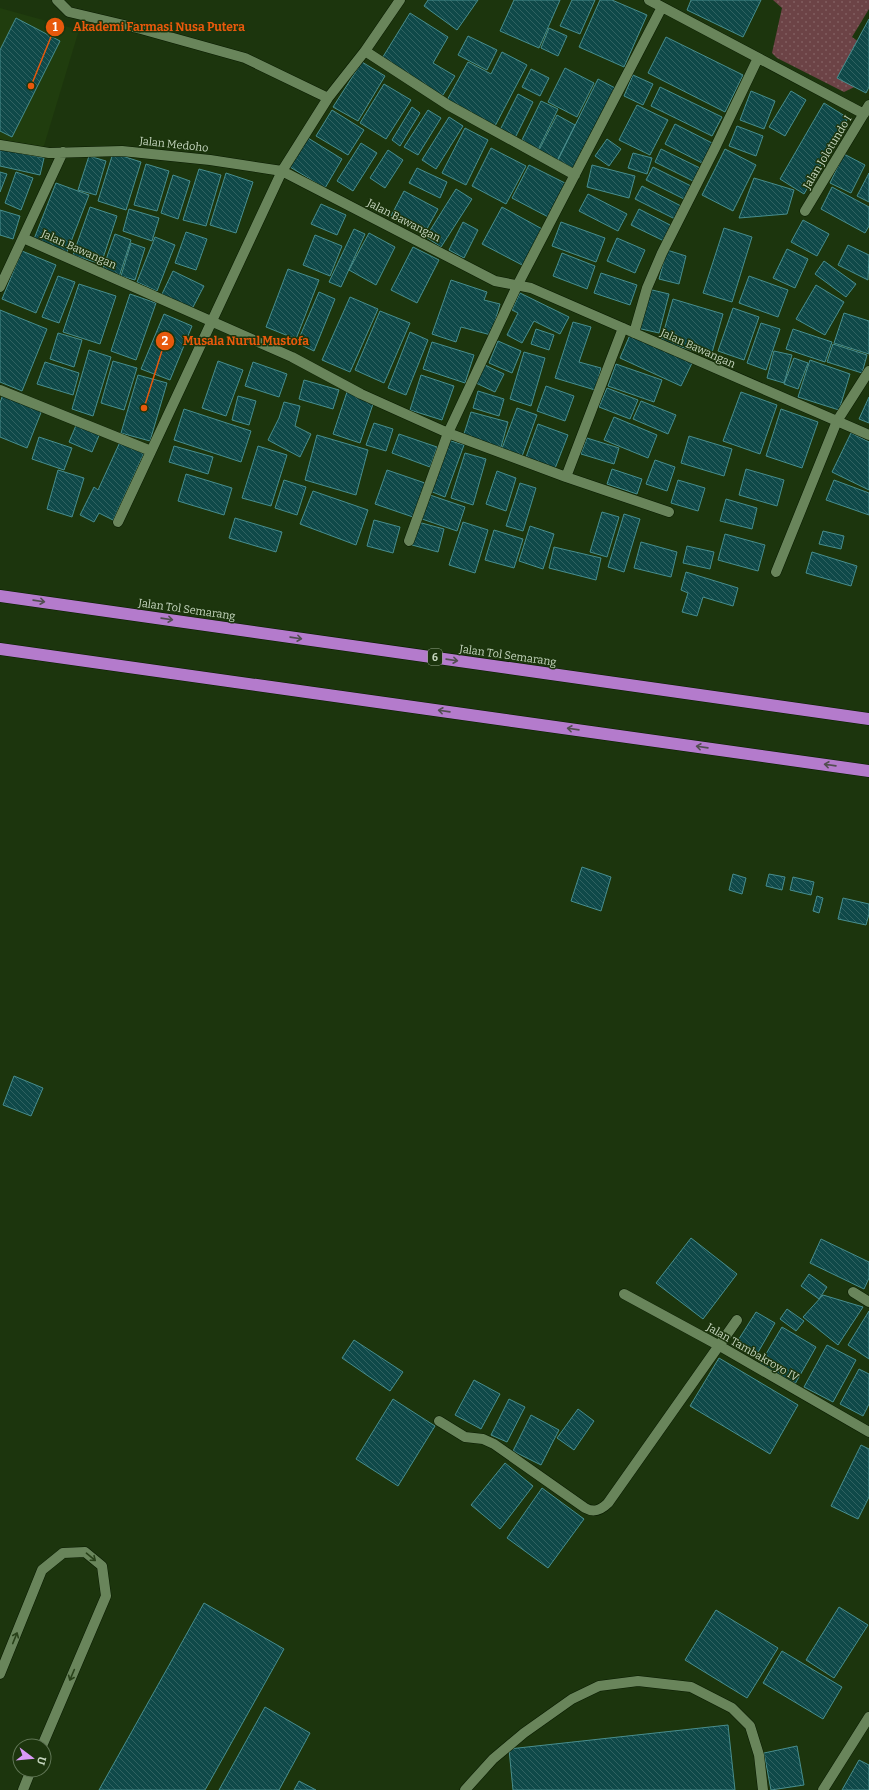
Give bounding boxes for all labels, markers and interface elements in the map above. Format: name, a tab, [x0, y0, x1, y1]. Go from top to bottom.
callout: Akademi Farmasi Nusa Putera	[45, 15, 253, 39]
text: 1	[52, 20, 58, 34]
text: Akademi Farmasi Nusa Putera	[73, 20, 245, 34]
street label: Jalan Jolotundo I	[800, 113, 855, 192]
street label: Jalan Medoho	[138, 134, 209, 155]
street label: Jalan Bawangan	[364, 196, 443, 245]
street label: Jalan Bawangan	[38, 227, 118, 272]
street label: Jalan Bawangan	[657, 326, 737, 371]
callout: Musala Nurul Mustofa	[155, 329, 317, 353]
text: 2	[162, 334, 169, 348]
text: Musala Nurul Mustofa	[183, 334, 309, 348]
street label: Jalan Tol Semarang	[137, 596, 236, 623]
one-way arrow	[32, 597, 45, 605]
one-way arrow	[160, 615, 173, 623]
one-way arrow	[289, 634, 302, 642]
street label: Jalan Tol Semarang	[458, 642, 557, 669]
road number: 6	[428, 649, 442, 665]
one-way arrow	[446, 656, 459, 664]
one-way arrow	[438, 707, 451, 715]
one-way arrow	[567, 725, 580, 733]
one-way arrow	[696, 743, 709, 751]
one-way arrow	[824, 761, 837, 769]
street label: Jalan Tambakroyo IV	[703, 1320, 802, 1384]
one-way arrow	[86, 1553, 97, 1562]
one-way arrow	[11, 1632, 19, 1644]
one-way arrow	[68, 1668, 75, 1680]
north arrow	[12, 1738, 52, 1778]
text: U	[34, 1755, 49, 1766]

